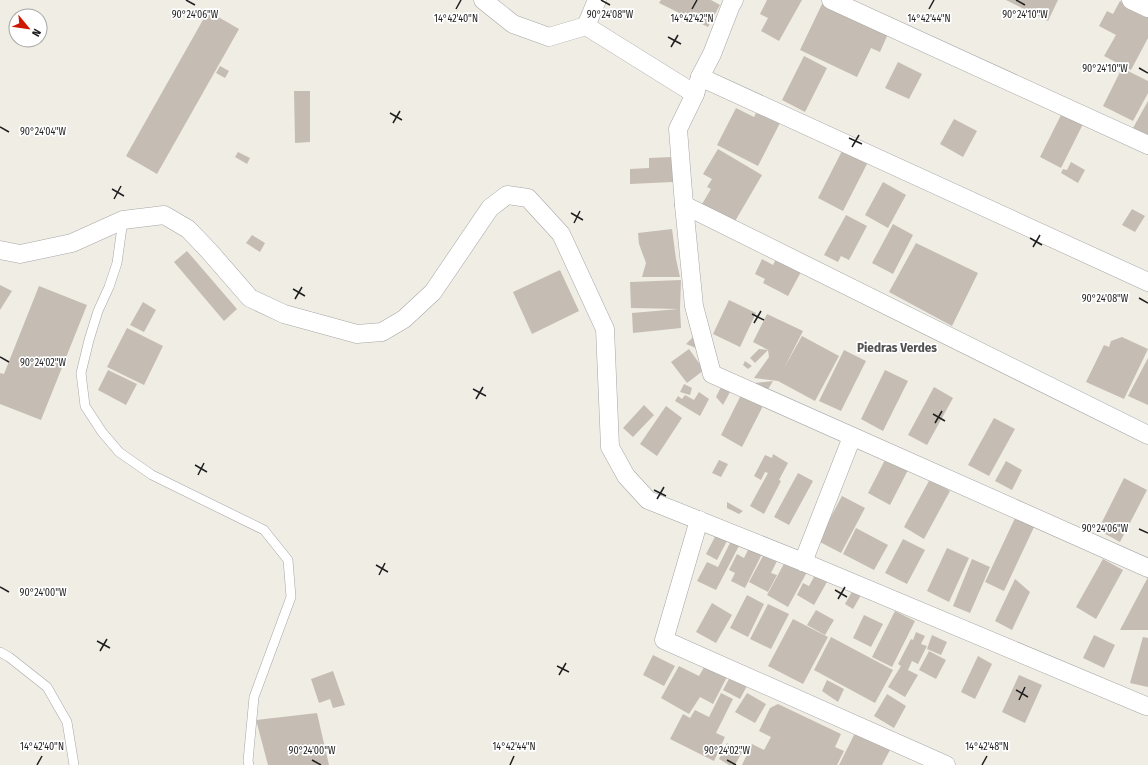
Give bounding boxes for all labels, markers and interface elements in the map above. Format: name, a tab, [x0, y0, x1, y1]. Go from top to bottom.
north arrow	[8, 8, 48, 48]
text: 90°24'06"W	[172, 9, 219, 21]
text: 90°24'08"W	[587, 9, 634, 21]
text: 90°24'10"W	[1002, 9, 1048, 21]
text: 14°42'40"N	[434, 13, 478, 25]
text: 14°42'42"N	[670, 13, 714, 25]
text: 14°42'44"N	[907, 13, 951, 25]
text: N	[29, 27, 44, 39]
text: 90°24'10"W	[1082, 63, 1128, 75]
text: 90°24'04"W	[20, 126, 67, 138]
text: 90°24'08"W	[1082, 293, 1129, 305]
district label: Piedras Verdes	[857, 340, 937, 355]
text: 90°24'02"W	[20, 357, 67, 369]
text: 90°24'06"W	[1082, 523, 1129, 535]
text: 90°24'00"W	[20, 587, 67, 599]
text: 14°42'40"N	[20, 741, 64, 753]
text: 14°42'44"N	[492, 741, 536, 753]
text: 14°42'48"N	[965, 741, 1009, 753]
text: 90°24'00"W	[289, 745, 336, 757]
text: 90°24'02"W	[704, 745, 751, 757]

